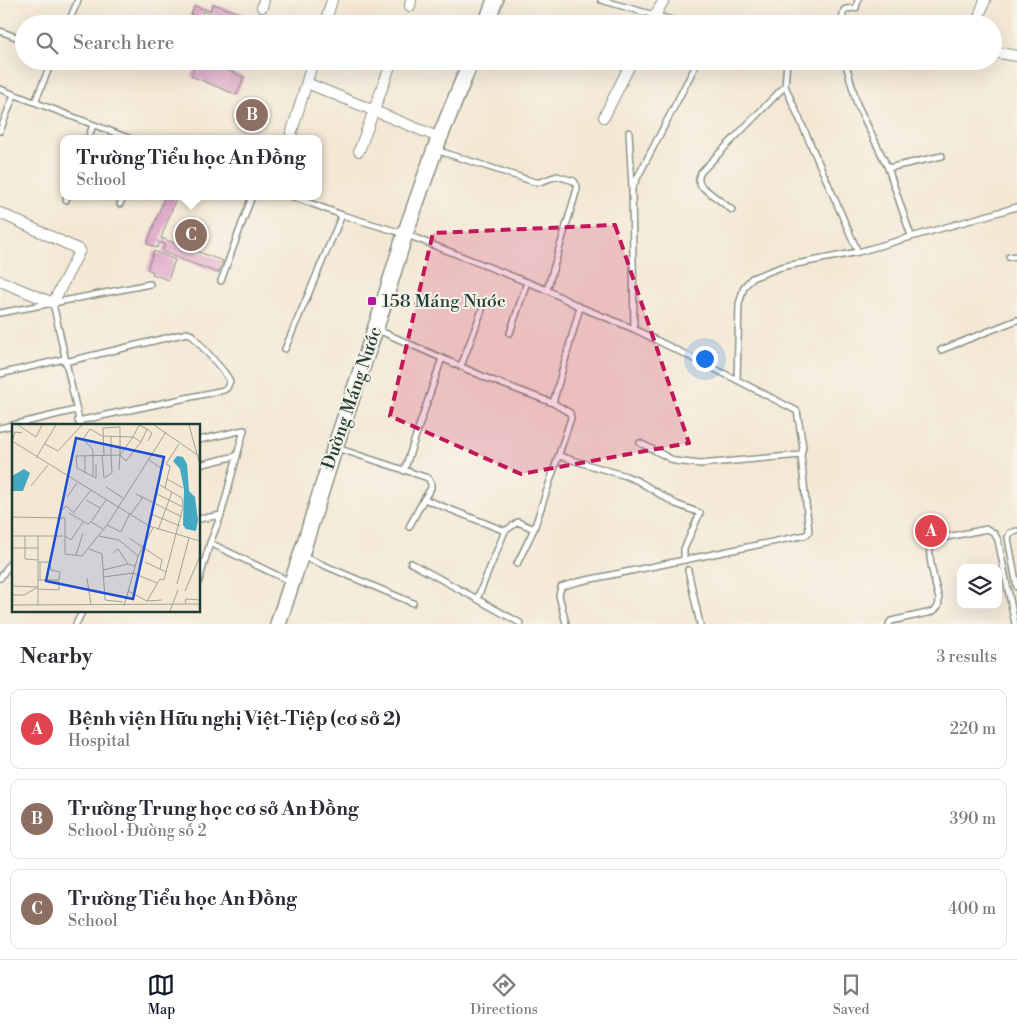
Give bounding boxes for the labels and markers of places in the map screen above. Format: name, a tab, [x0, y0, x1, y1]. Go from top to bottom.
pin: B	[236, 96, 268, 134]
pin: C	[175, 216, 207, 254]
place label: 158 Máng Nước	[382, 290, 506, 313]
marker: 158 Máng Nước	[366, 295, 378, 307]
pin: A	[915, 512, 947, 550]

